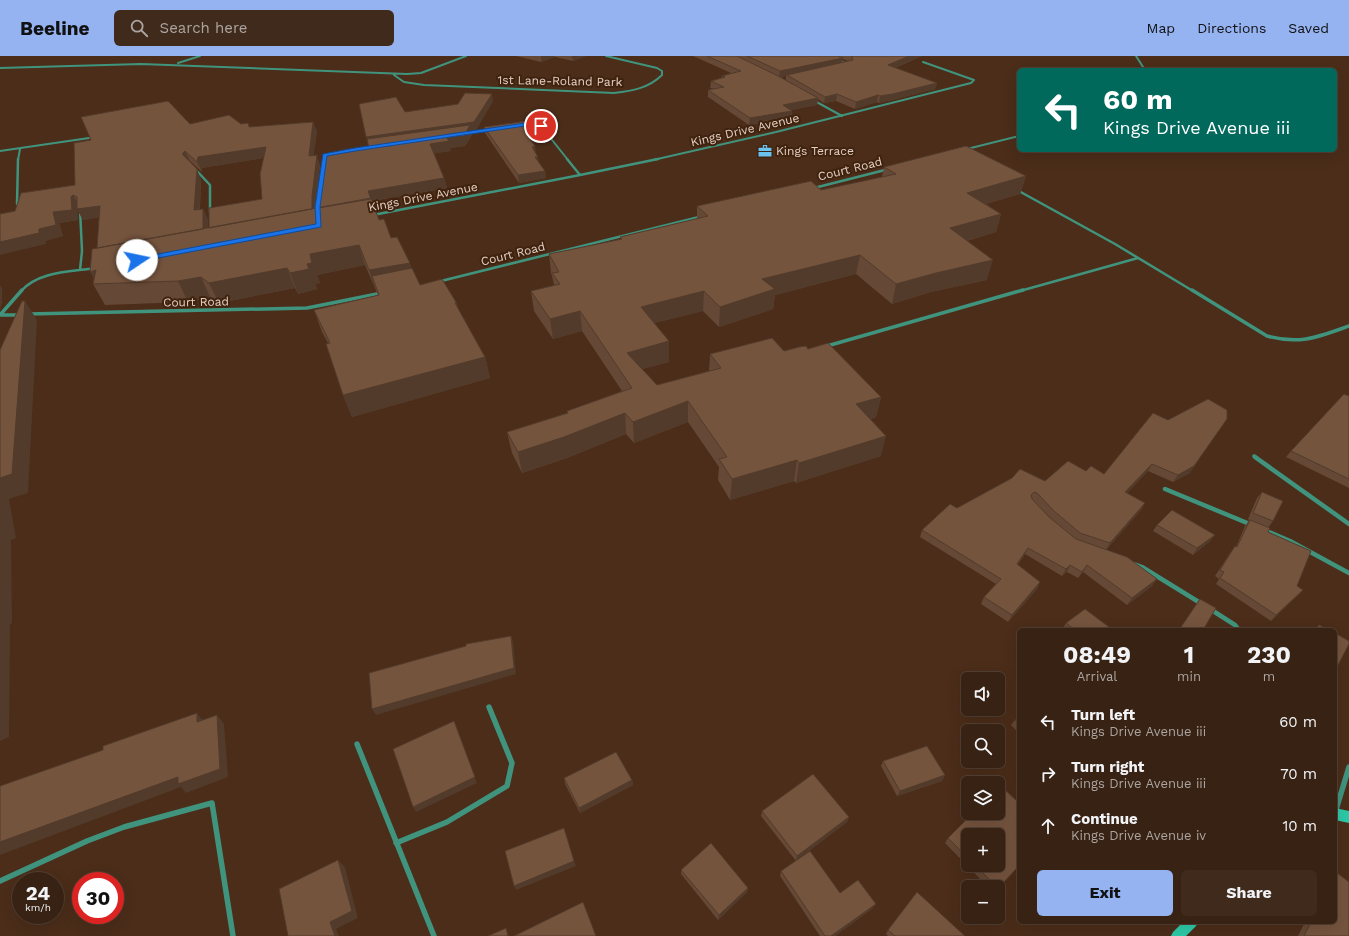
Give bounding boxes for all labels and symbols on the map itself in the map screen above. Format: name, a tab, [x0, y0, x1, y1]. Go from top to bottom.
street label: 1st Lane-Roland Park	[497, 73, 623, 89]
pin	[524, 109, 558, 143]
street label: Kings Drive Avenue	[689, 111, 801, 149]
office icon: Kings Terrace	[757, 143, 773, 159]
place label: Kings Terrace	[776, 144, 854, 158]
street label: Court Road	[816, 154, 884, 184]
street label: Kings Drive Avenue	[367, 180, 479, 214]
position arrow	[116, 239, 158, 281]
street label: Court Road	[479, 239, 547, 269]
street label: Court Road	[163, 294, 229, 310]
speed limit sign: 30	[72, 872, 124, 924]

